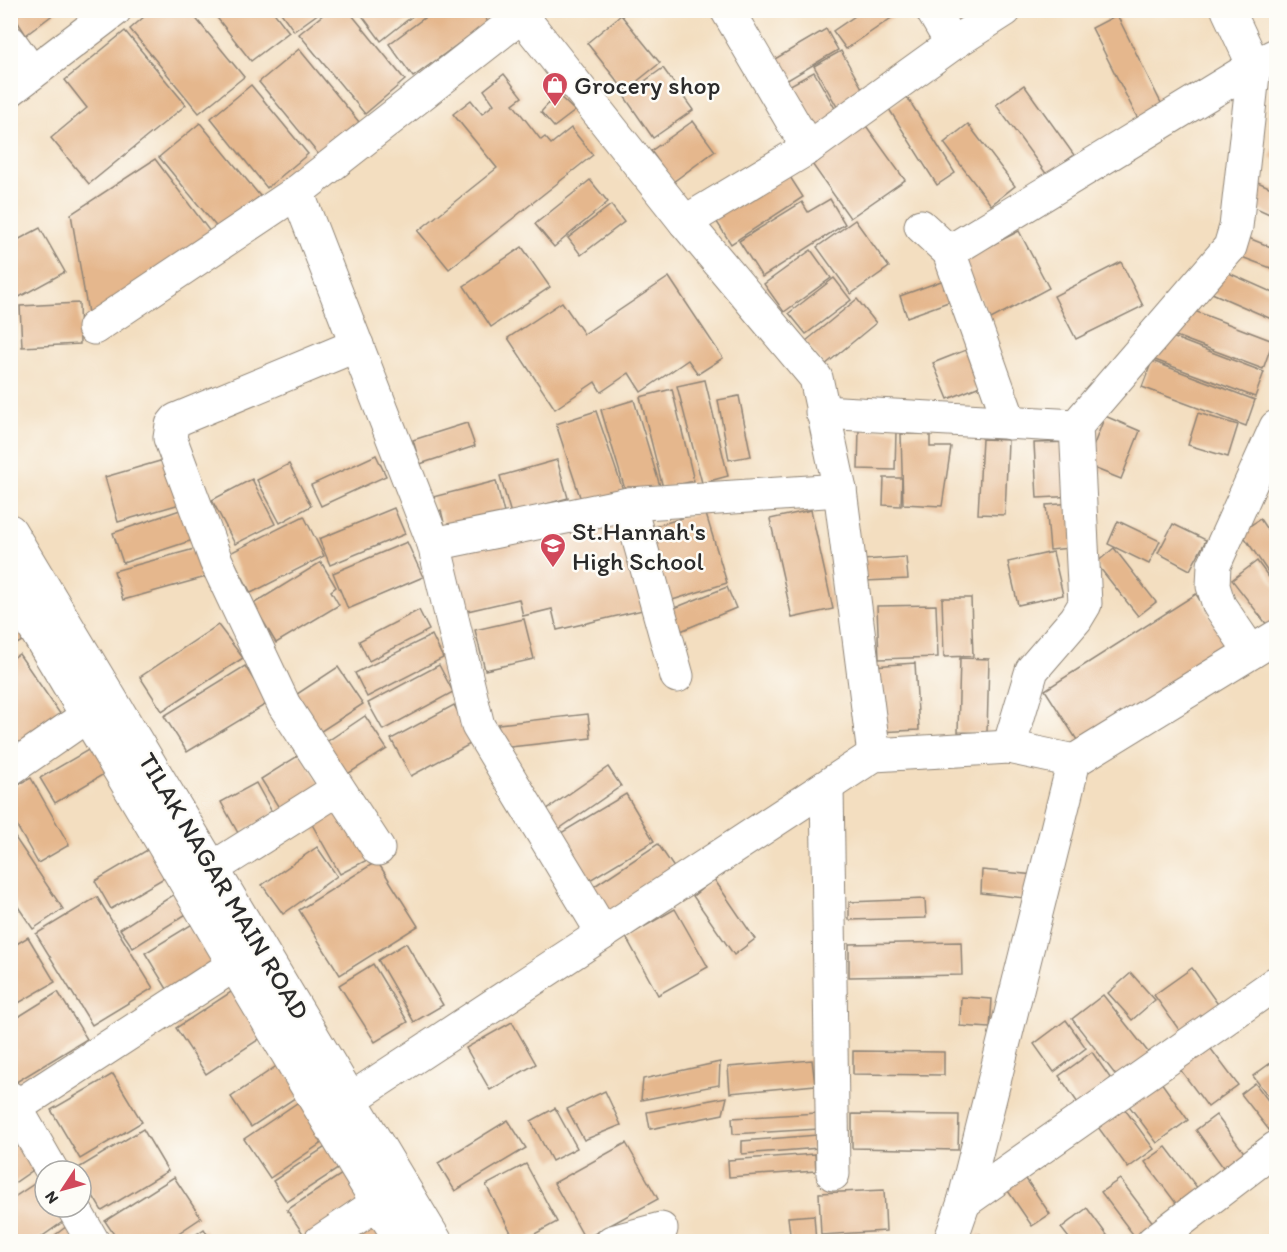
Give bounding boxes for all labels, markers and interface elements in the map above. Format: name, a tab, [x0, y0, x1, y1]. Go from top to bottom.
place label: Grocery shop	[574, 69, 720, 101]
shop icon: Grocery shop	[540, 70, 570, 108]
place label: St.Hannah's High School	[572, 515, 706, 577]
school or university icon: St.Hannah's High School	[538, 531, 568, 569]
street label: TILAK NAGAR MAIN ROAD	[131, 747, 317, 1025]
north arrow	[33, 1159, 93, 1219]
text: N	[40, 1188, 62, 1207]

